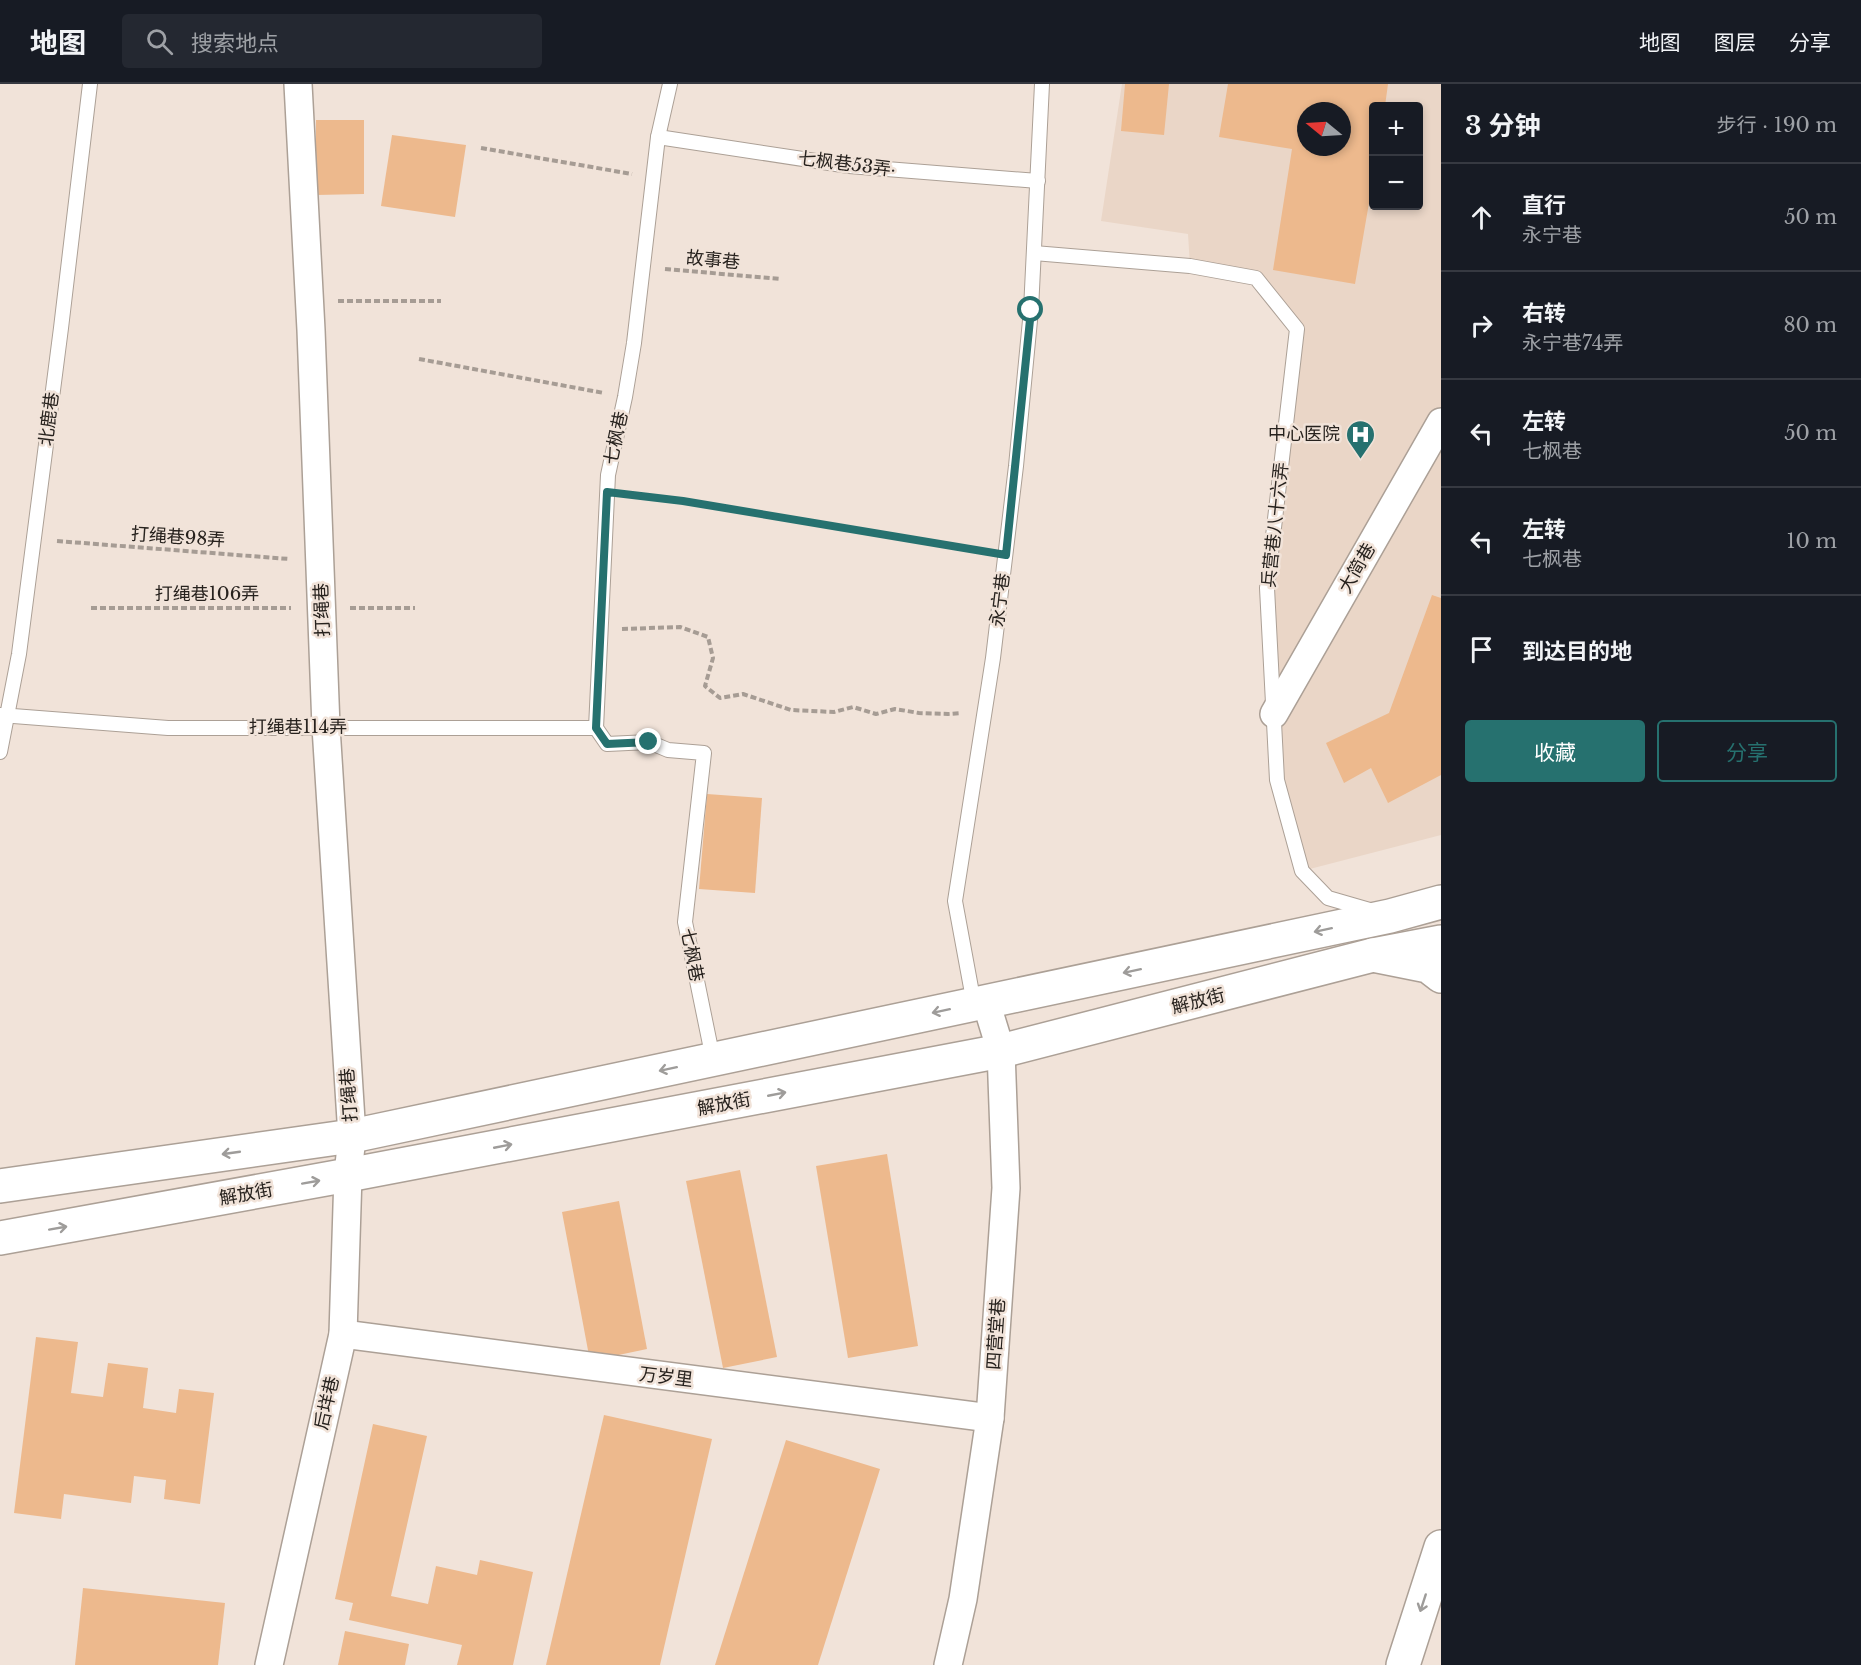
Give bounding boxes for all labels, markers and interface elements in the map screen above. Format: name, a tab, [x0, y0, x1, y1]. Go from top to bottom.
search box	[122, 14, 542, 68]
icon: search	[143, 25, 176, 58]
text: 地图	[30, 26, 86, 61]
text: 搜索地点	[191, 30, 279, 57]
text: 地图	[1639, 30, 1681, 56]
text: 图层	[1714, 30, 1756, 56]
text: 分享	[1789, 30, 1831, 56]
north arrow	[1297, 102, 1351, 156]
map controls	[1369, 102, 1423, 210]
button: +	[1369, 102, 1423, 156]
text: 3 分钟	[1465, 110, 1540, 142]
text: 步行 · 190 m	[1717, 113, 1837, 137]
street label: 七枫巷53弄·	[797, 147, 897, 181]
button: −	[1369, 156, 1423, 210]
text: 直行	[1522, 192, 1566, 219]
icon: ahead	[1465, 201, 1498, 234]
text: 50 m	[1784, 205, 1837, 229]
text: 永宁巷	[1522, 223, 1582, 247]
street label: 故事巷	[685, 247, 741, 273]
route start	[1017, 296, 1043, 322]
text: 右转	[1522, 300, 1566, 327]
icon: right	[1465, 309, 1498, 342]
text: 80 m	[1783, 313, 1837, 337]
text: 永宁巷74弄	[1522, 331, 1623, 355]
street label: 北鹿巷	[35, 391, 63, 447]
text: 左转	[1522, 408, 1566, 435]
street label: 七枫巷	[600, 409, 632, 467]
icon: left	[1465, 417, 1498, 450]
hospital icon: 中心医院	[1345, 418, 1377, 460]
text: 50 m	[1784, 421, 1837, 445]
place label: 中心医院	[1268, 423, 1340, 445]
text: 七枫巷	[1522, 439, 1582, 463]
street label: 兵营巷八十六弄	[1257, 461, 1293, 589]
text: 左转	[1522, 516, 1566, 543]
street label: 打绳巷98弄	[130, 523, 226, 551]
icon: left	[1465, 525, 1498, 558]
text: 10 m	[1787, 529, 1837, 553]
street label: 大简巷	[1334, 539, 1380, 597]
text: 七枫巷	[1522, 547, 1582, 571]
street label: 永宁巷	[986, 572, 1014, 628]
street label: 打绳巷106弄	[155, 583, 259, 605]
street label: 打绳巷	[310, 583, 334, 637]
icon: arrive	[1465, 633, 1498, 666]
text: 到达目的地	[1522, 638, 1632, 665]
street label: 打绳巷114弄	[249, 716, 347, 738]
button: 收藏	[1465, 720, 1645, 782]
button: 分享	[1657, 720, 1837, 782]
route end	[635, 728, 661, 754]
one-way arrow	[1314, 925, 1333, 937]
street label: 七枫巷	[676, 926, 708, 984]
one-way arrow	[1123, 966, 1142, 977]
street label: 解放街	[1169, 984, 1227, 1018]
one-way arrow	[932, 1006, 952, 1017]
one-way arrow	[659, 1064, 679, 1075]
street label: 打绳巷	[336, 1067, 362, 1123]
street label: 解放街	[695, 1088, 753, 1120]
one-way arrow	[767, 1088, 786, 1099]
one-way arrow	[493, 1140, 512, 1151]
one-way arrow	[222, 1147, 242, 1158]
one-way arrow	[301, 1176, 321, 1187]
street label: 解放街	[218, 1178, 274, 1210]
one-way arrow	[47, 1222, 67, 1233]
street label: 四营堂巷	[983, 1297, 1009, 1371]
street label: 万岁里	[638, 1363, 694, 1391]
street label: 后垟巷	[310, 1374, 344, 1432]
one-way arrow	[1417, 1593, 1428, 1612]

